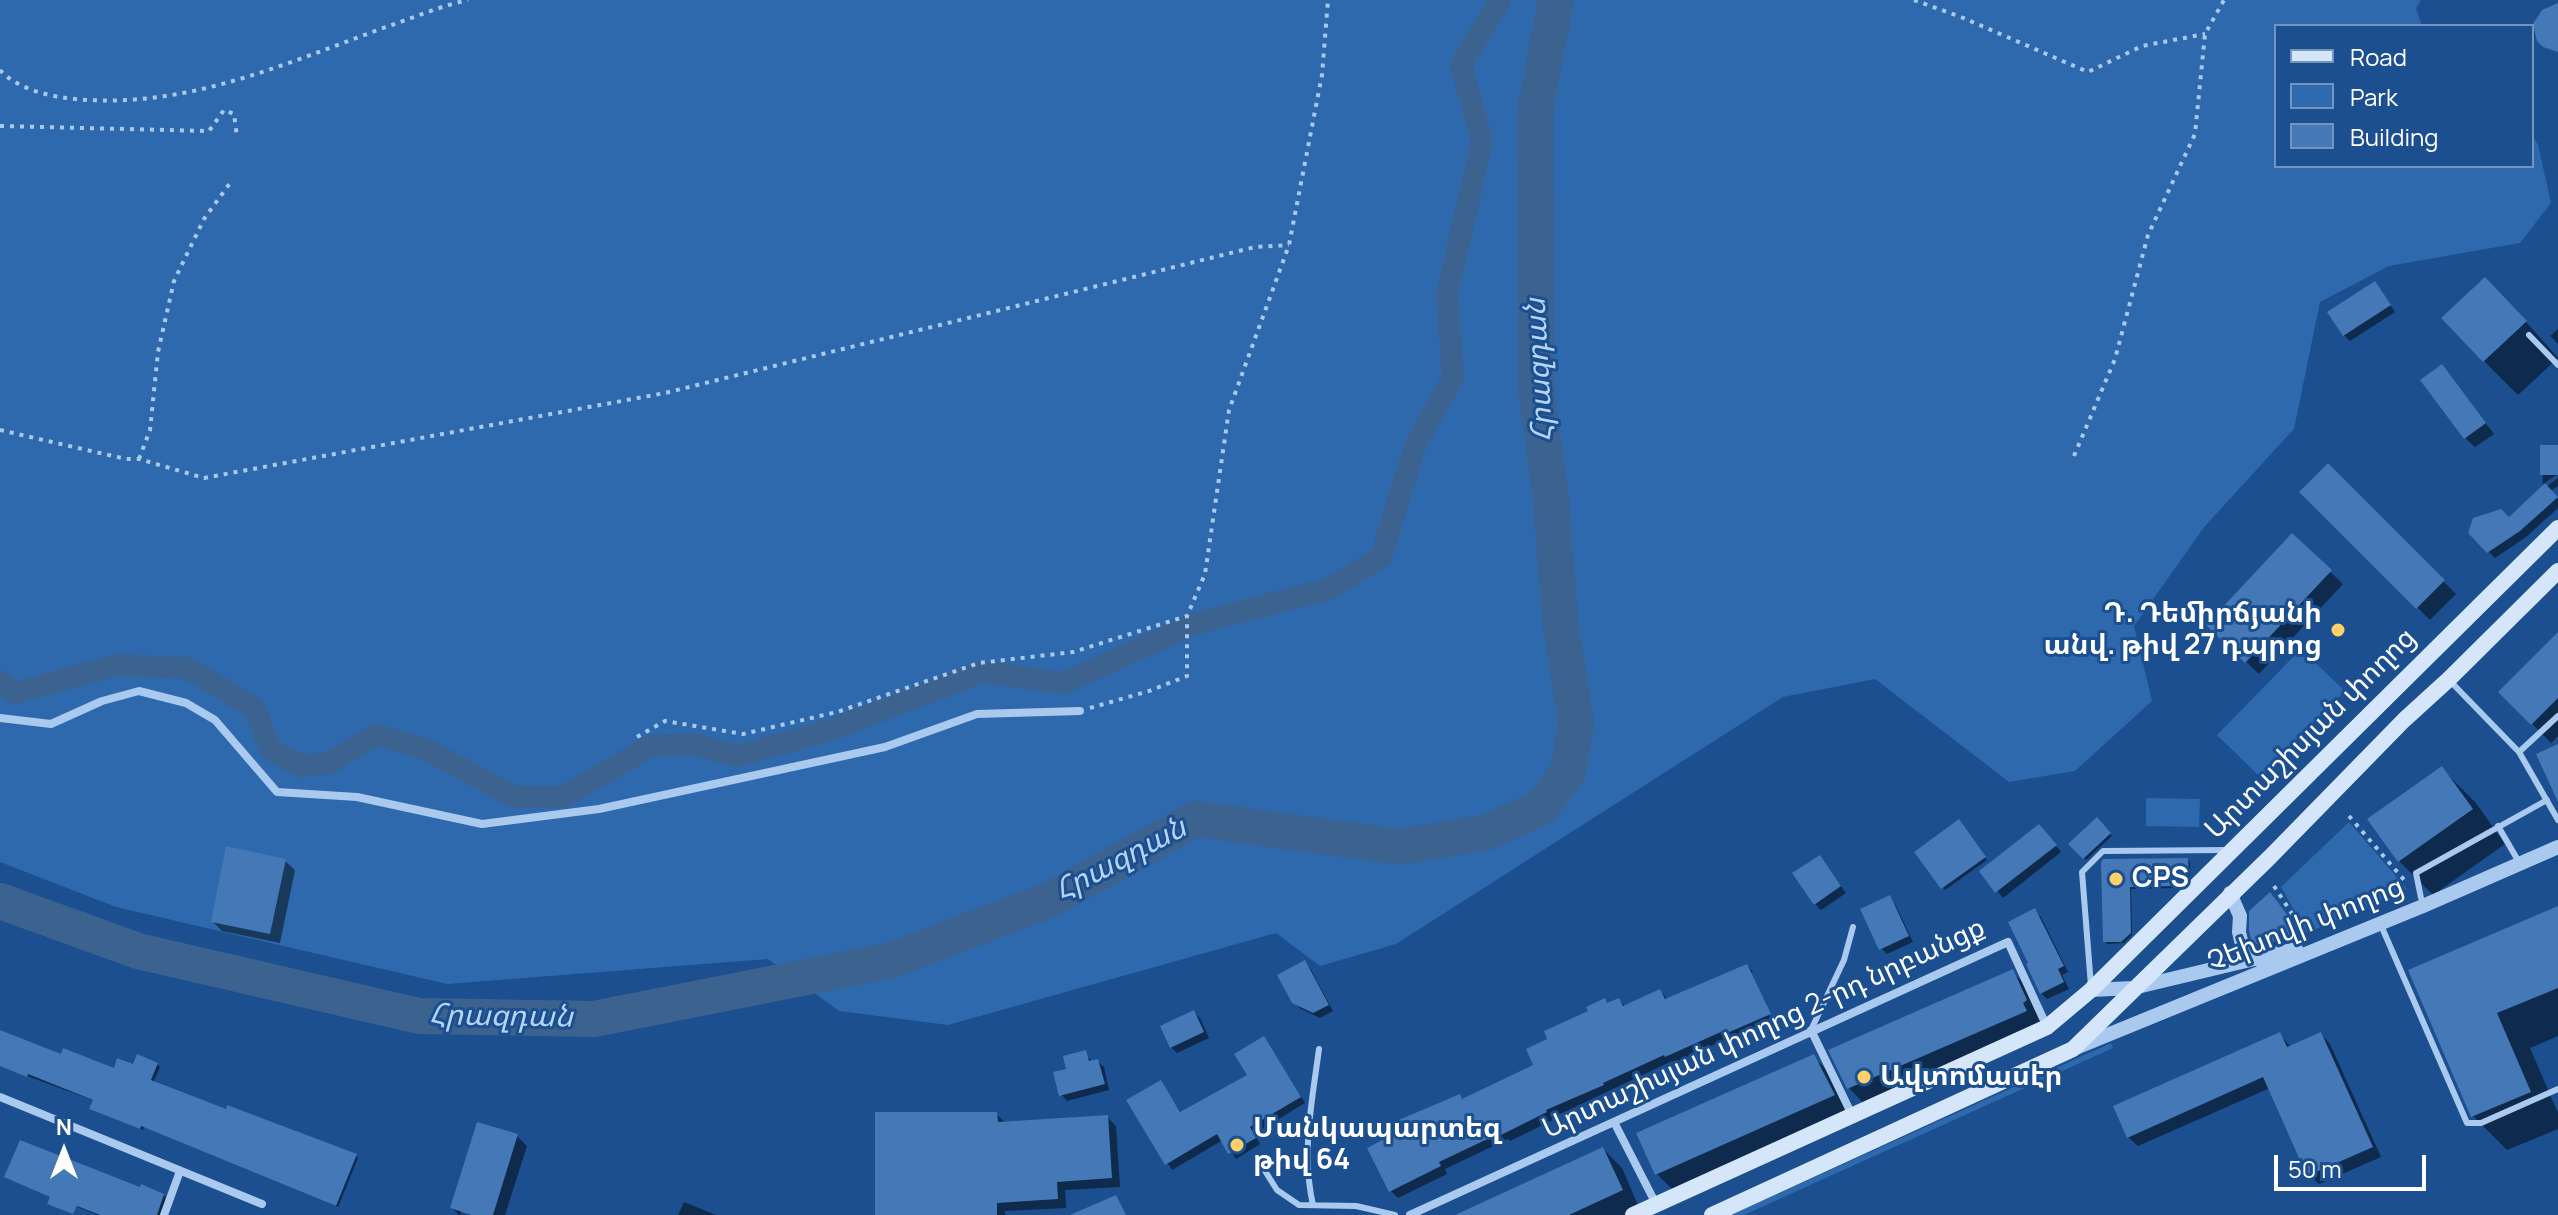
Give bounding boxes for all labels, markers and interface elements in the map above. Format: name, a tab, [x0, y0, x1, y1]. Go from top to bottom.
legend	[2274, 24, 2534, 168]
text: Road	[2350, 40, 2407, 73]
text: Park	[2350, 80, 2398, 113]
text: Building	[2350, 120, 2438, 153]
water label: Հրազդան	[1518, 297, 1562, 443]
place label: Դ. Դեմիրճյանի անվ. թիվ 27 դպրոց	[2044, 597, 2322, 663]
street label: Արտաշիսյան փողոց	[2198, 621, 2424, 847]
marker: Դ. Դեմիրճյանի անվ. թիվ 27 դպրոց	[2329, 621, 2347, 639]
water label: Հրազդան	[1049, 810, 1193, 910]
place label: CPS	[2132, 862, 2189, 896]
marker: CPS	[2107, 870, 2125, 888]
street label: Չեխովի փողոց	[2203, 870, 2409, 980]
street label: Արտաշիսյան փողոց 2-րդ նրբանցք	[1537, 911, 1991, 1147]
water label: Հրազդան	[429, 998, 573, 1036]
place label: Ավտոմասէր	[1880, 1060, 2062, 1094]
marker: Ավտոմասէր	[1855, 1068, 1873, 1086]
north arrow	[24, 1111, 104, 1191]
text: N	[56, 1112, 72, 1142]
place label: Մանկապարտեզ թիվ 64	[1253, 1112, 1501, 1178]
marker: Մանկապարտեզ թիվ 64	[1228, 1136, 1246, 1154]
scale bar	[2278, 1139, 2430, 1189]
text: 50 m	[2288, 1152, 2342, 1185]

